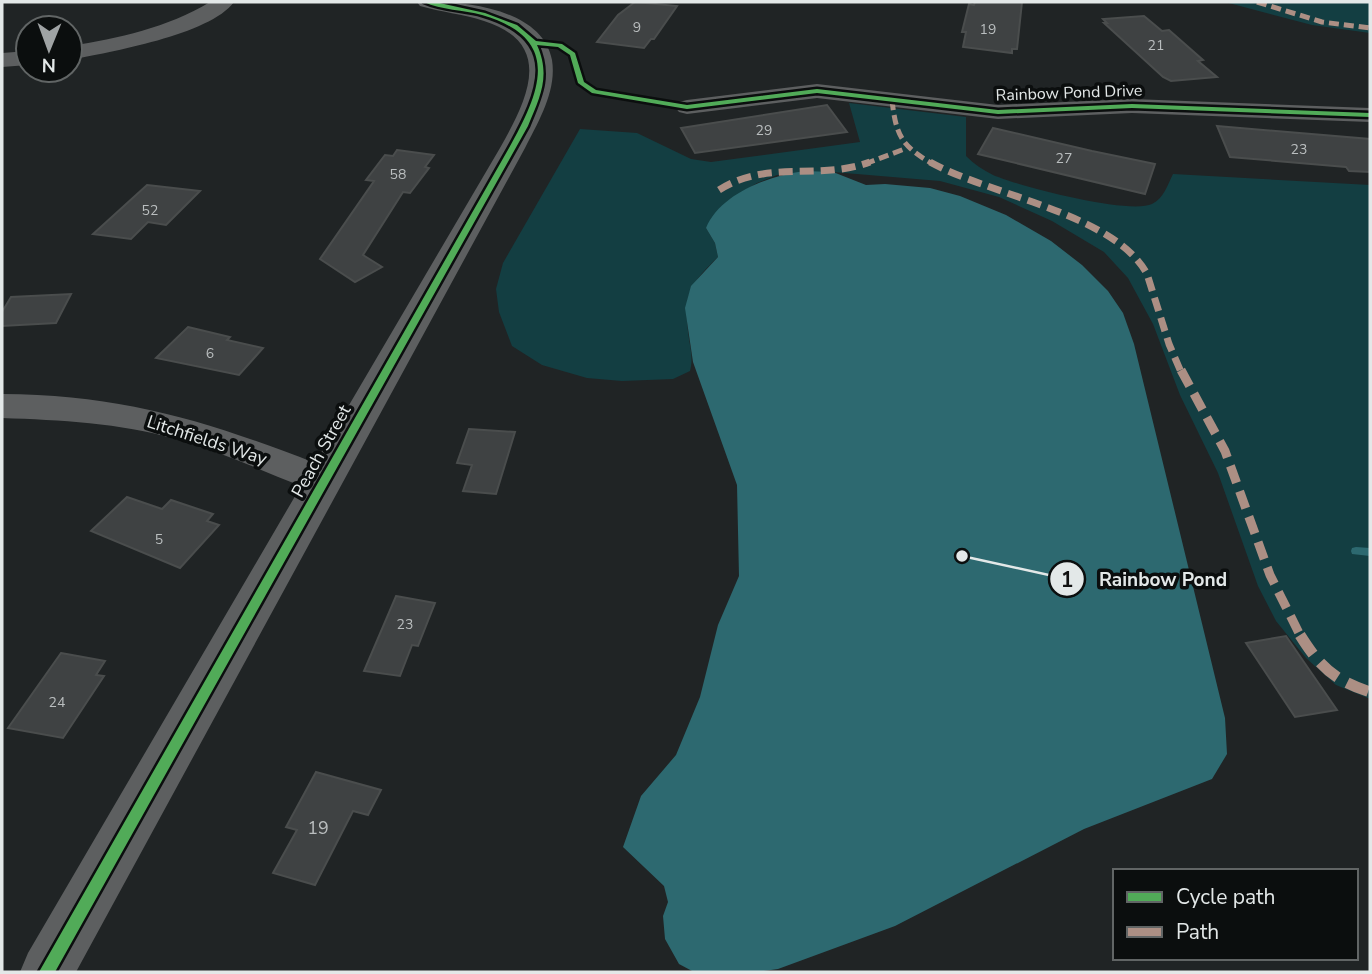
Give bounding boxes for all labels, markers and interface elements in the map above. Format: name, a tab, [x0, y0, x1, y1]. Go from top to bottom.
north arrow	[14, 14, 84, 84]
house number: 9	[633, 18, 641, 37]
house number: 19	[980, 20, 996, 39]
house number: 21	[1148, 36, 1164, 55]
text: N	[41, 52, 56, 78]
street label: Rainbow Pond Drive	[995, 79, 1143, 107]
house number: 29	[756, 121, 772, 140]
house number: 23	[1291, 140, 1307, 159]
house number: 27	[1056, 149, 1072, 168]
house number: 58	[390, 165, 406, 184]
house number: 52	[142, 201, 158, 220]
house number: 6	[206, 344, 214, 363]
street label: Peach Street	[286, 400, 357, 502]
street label: Litchfields Way	[144, 409, 271, 471]
house number: 5	[155, 530, 163, 549]
callout: Rainbow Pond	[1050, 559, 1241, 599]
text: 1	[1061, 566, 1073, 594]
text: Rainbow Pond	[1099, 567, 1227, 593]
house number: 23	[397, 615, 413, 634]
house number: 24	[49, 693, 65, 712]
house number: 19	[307, 816, 329, 840]
legend	[1113, 869, 1358, 960]
text: Cycle path	[1176, 883, 1275, 911]
text: Path	[1176, 918, 1219, 946]

